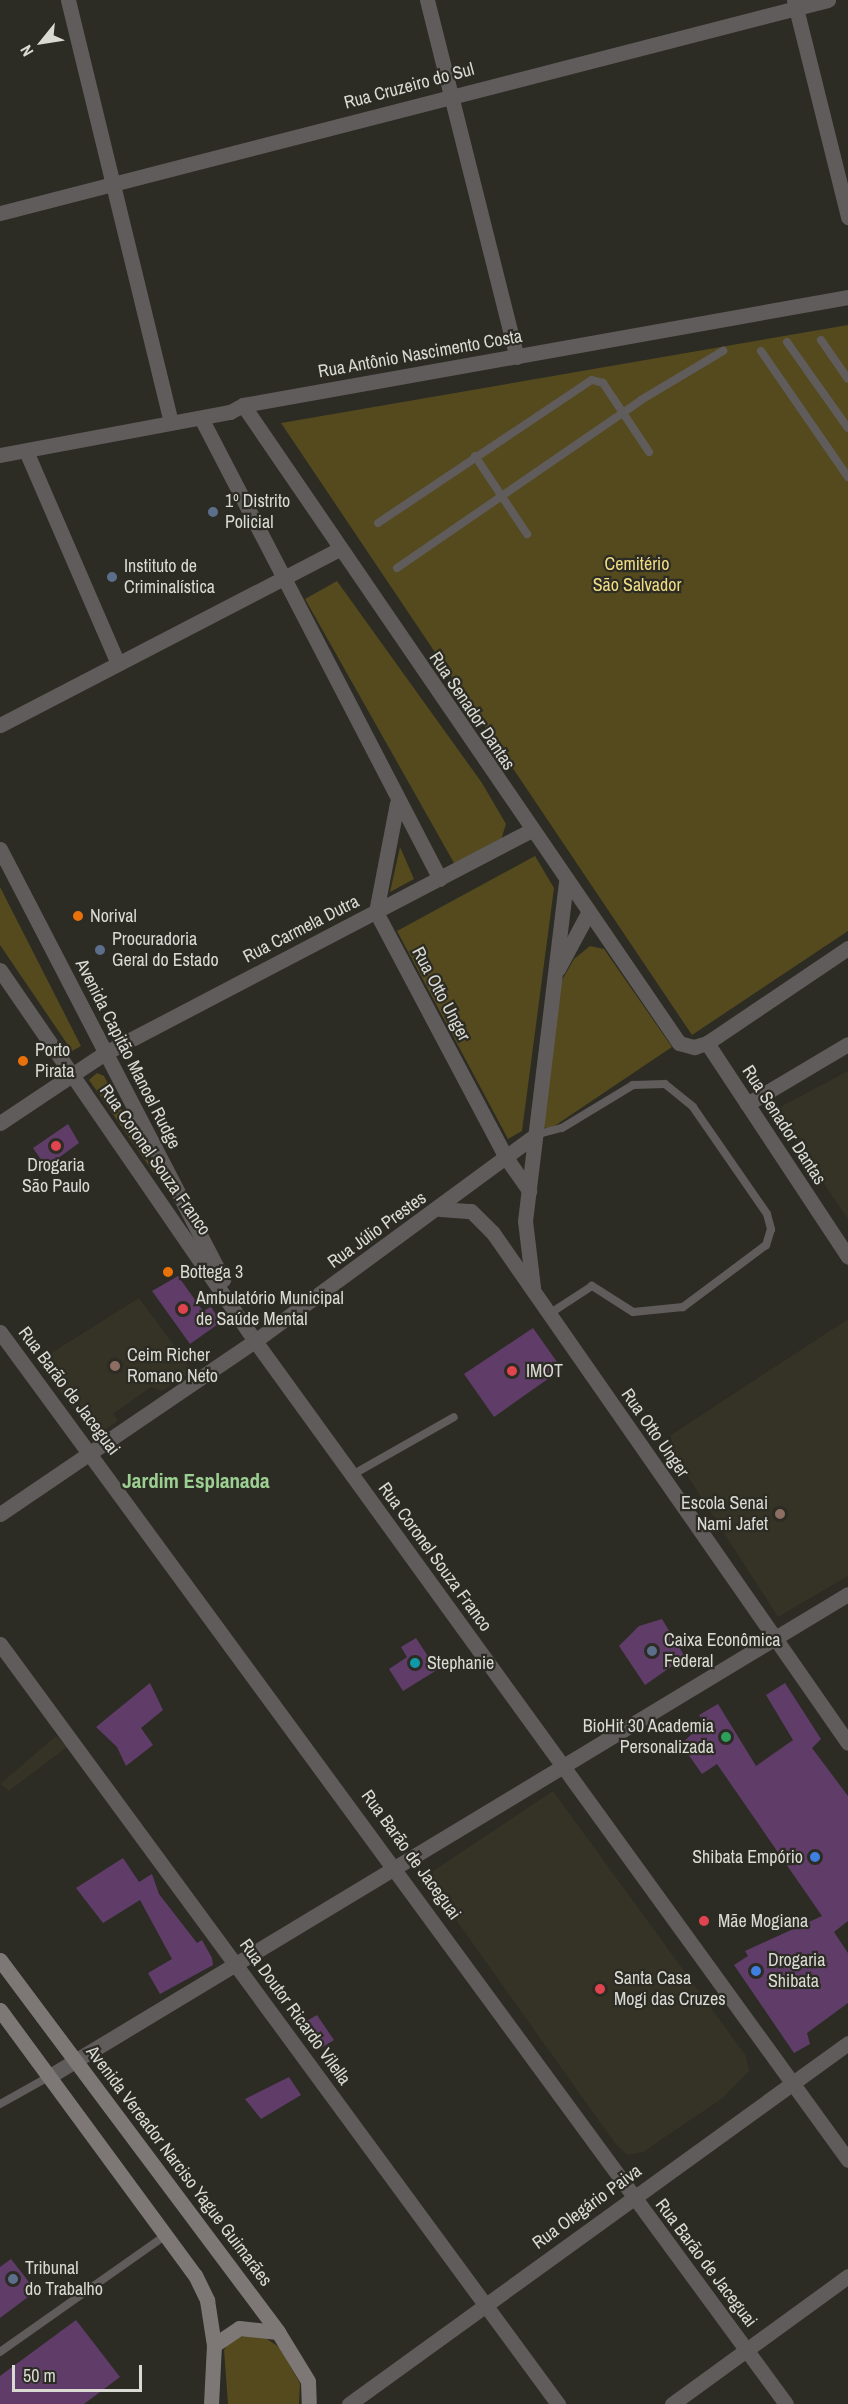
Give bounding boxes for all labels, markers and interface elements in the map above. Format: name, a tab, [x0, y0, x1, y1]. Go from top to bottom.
north arrow	[12, 12, 72, 72]
text: N	[15, 41, 38, 61]
street label: Rua Cruzeiro do Sul	[342, 58, 476, 114]
street label: Rua Antônio Nascimento Costa	[316, 325, 524, 383]
place label: 1º Distrito Policial	[225, 491, 290, 534]
marker: 1º Distrito Policial	[206, 505, 220, 519]
park label: Cemitério São Salvador	[593, 554, 681, 596]
place label: Instituto de Criminalística	[124, 556, 215, 598]
marker: Instituto de Criminalística	[105, 570, 119, 584]
street label: Rua Senador Dantas	[425, 648, 519, 774]
street label: Rua Carmela Dutra	[239, 891, 363, 967]
place label: Norival	[90, 905, 137, 927]
marker: Norival	[71, 909, 85, 923]
place label: Procuradoria Geral do Estado	[112, 929, 219, 972]
marker: Procuradoria Geral do Estado	[93, 943, 107, 957]
street label: Rua Otto Unger	[407, 943, 475, 1045]
street label: Avenida Capitão Manoel Rudge	[71, 956, 185, 1152]
place label: Porto Pirata	[35, 1040, 74, 1082]
marker: Porto Pirata	[16, 1054, 30, 1068]
street label: Rua Senador Dantas	[737, 1061, 831, 1189]
street label: Rua Coronel Souza Franco	[95, 1081, 215, 1239]
marker: Drogaria São Paulo	[49, 1139, 63, 1153]
place label: Drogaria São Paulo	[22, 1155, 90, 1198]
street label: Rua Júlio Prestes	[324, 1187, 430, 1273]
place label: Bottega 3	[180, 1261, 243, 1283]
marker: Bottega 3	[161, 1265, 175, 1279]
place label: Ambulatório Municipal de Saúde Mental	[196, 1288, 344, 1330]
marker: Ambulatório Municipal de Saúde Mental	[174, 1300, 192, 1318]
street label: Rua Barão de Jaceguai	[14, 1323, 124, 1459]
place label: Ceim Richer Romano Neto	[127, 1345, 218, 1388]
marker: Ceim Richer Romano Neto	[108, 1359, 122, 1373]
place label: IMOT	[526, 1360, 563, 1382]
marker: IMOT	[503, 1362, 521, 1380]
street label: Rua Otto Unger	[617, 1384, 693, 1482]
district label: Jardim Esplanada	[122, 1468, 270, 1494]
street label: Rua Coronel Souza Franco	[374, 1478, 496, 1636]
place label: Escola Senai Nami Jafet	[681, 1493, 768, 1536]
marker: Escola Senai Nami Jafet	[773, 1507, 787, 1521]
place label: Caixa Econômica Federal	[664, 1630, 780, 1672]
marker: Caixa Econômica Federal	[645, 1644, 659, 1658]
place label: Stephanie	[427, 1652, 494, 1674]
marker: Stephanie	[408, 1656, 422, 1670]
place label: BioHit 30 Academia Personalizada	[582, 1716, 714, 1758]
marker: BioHit 30 Academia Personalizada	[719, 1730, 733, 1744]
street label: Rua Barão de Jaceguai	[357, 1786, 465, 1924]
place label: Shibata Empório	[692, 1846, 803, 1868]
marker: Shibata Empório	[808, 1850, 822, 1864]
place label: Mãe Mogiana	[718, 1910, 808, 1932]
marker: Mãe Mogiana	[695, 1912, 713, 1930]
street label: Rua Doutor Ricardo Vilella	[235, 1935, 355, 2089]
place label: Drogaria Shibata	[768, 1950, 825, 1992]
marker: Drogaria Shibata	[749, 1964, 763, 1978]
place label: Santa Casa Mogi das Cruzes	[614, 1968, 726, 2010]
marker: Santa Casa Mogi das Cruzes	[591, 1980, 609, 1998]
street label: Avenida Vereador Narciso Yague Guimarães	[81, 2041, 277, 2291]
street label: Rua Olegário Paiva	[528, 2160, 646, 2254]
street label: Rua Barão de Jaceguai	[651, 2195, 761, 2331]
place label: Tribunal do Trabalho	[25, 2258, 103, 2300]
marker: Tribunal do Trabalho	[6, 2272, 20, 2286]
scale bar	[15, 2353, 146, 2391]
text: 50 m	[23, 2363, 56, 2388]

